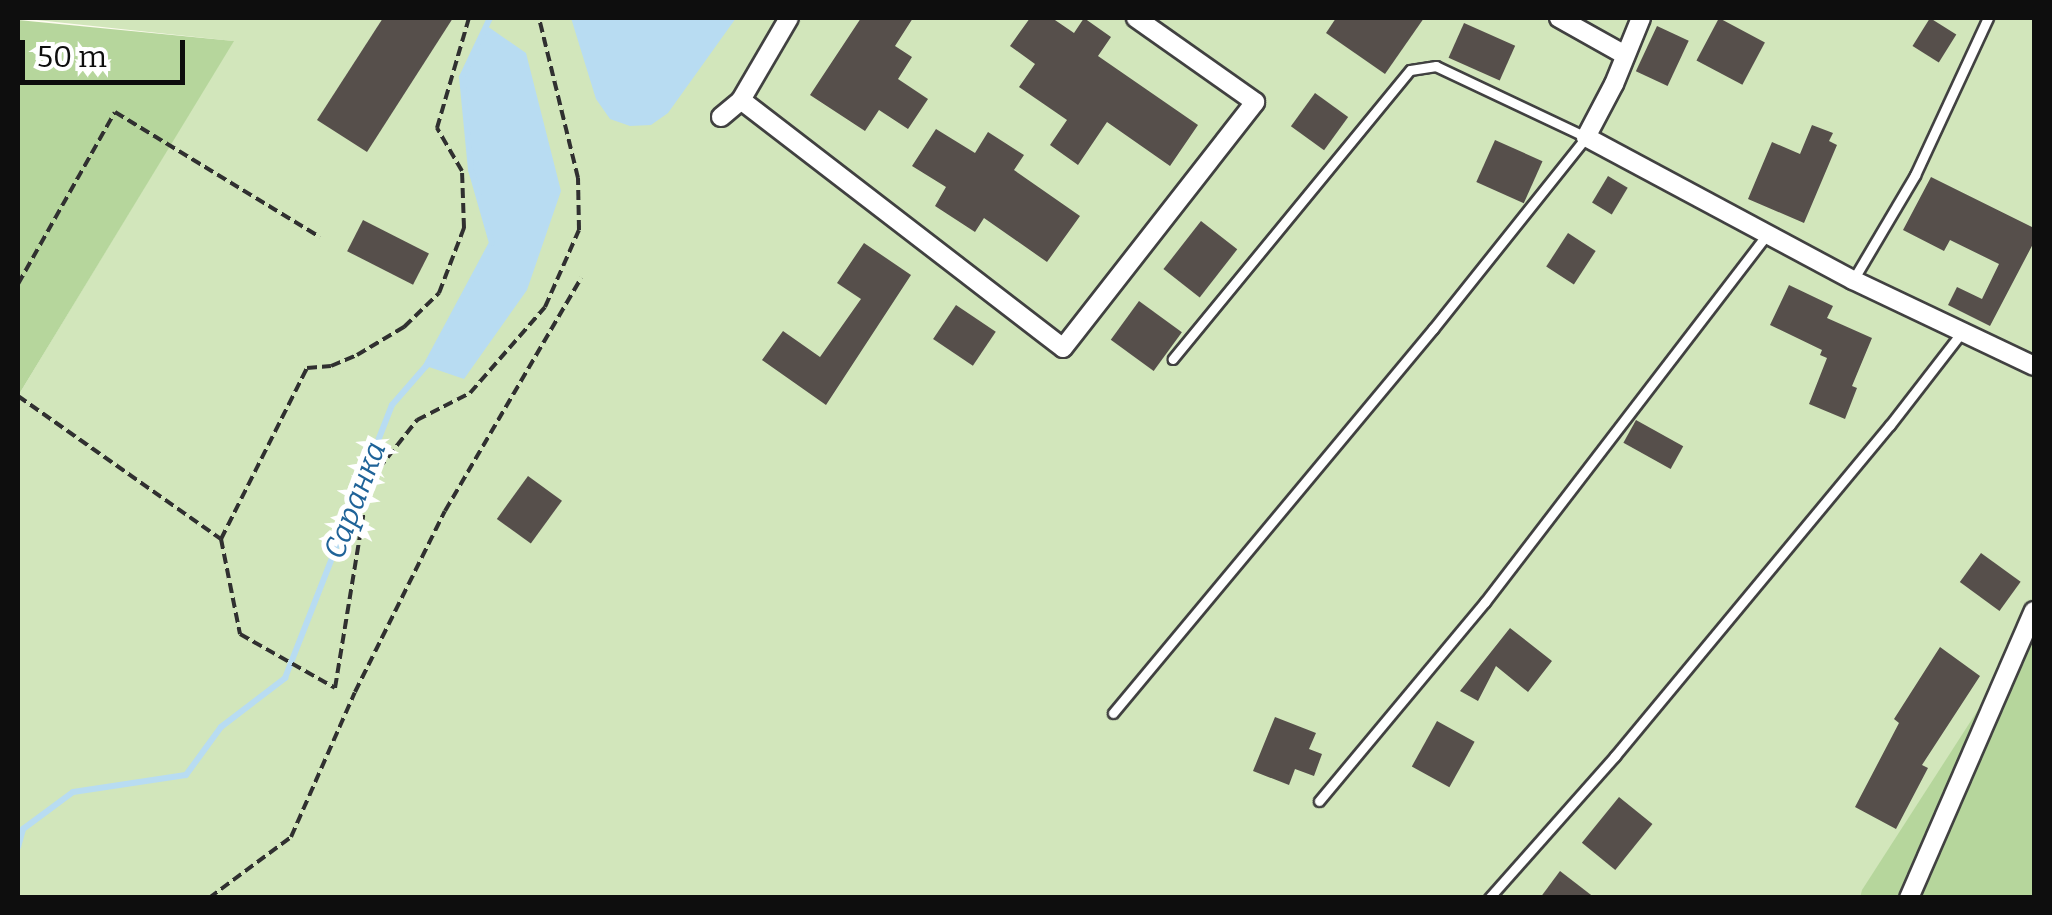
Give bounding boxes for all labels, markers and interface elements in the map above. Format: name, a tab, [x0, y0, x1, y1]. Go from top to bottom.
scale bar	[25, 20, 190, 82]
text: 50 m	[37, 39, 107, 75]
water label: Саранка	[316, 436, 394, 564]

